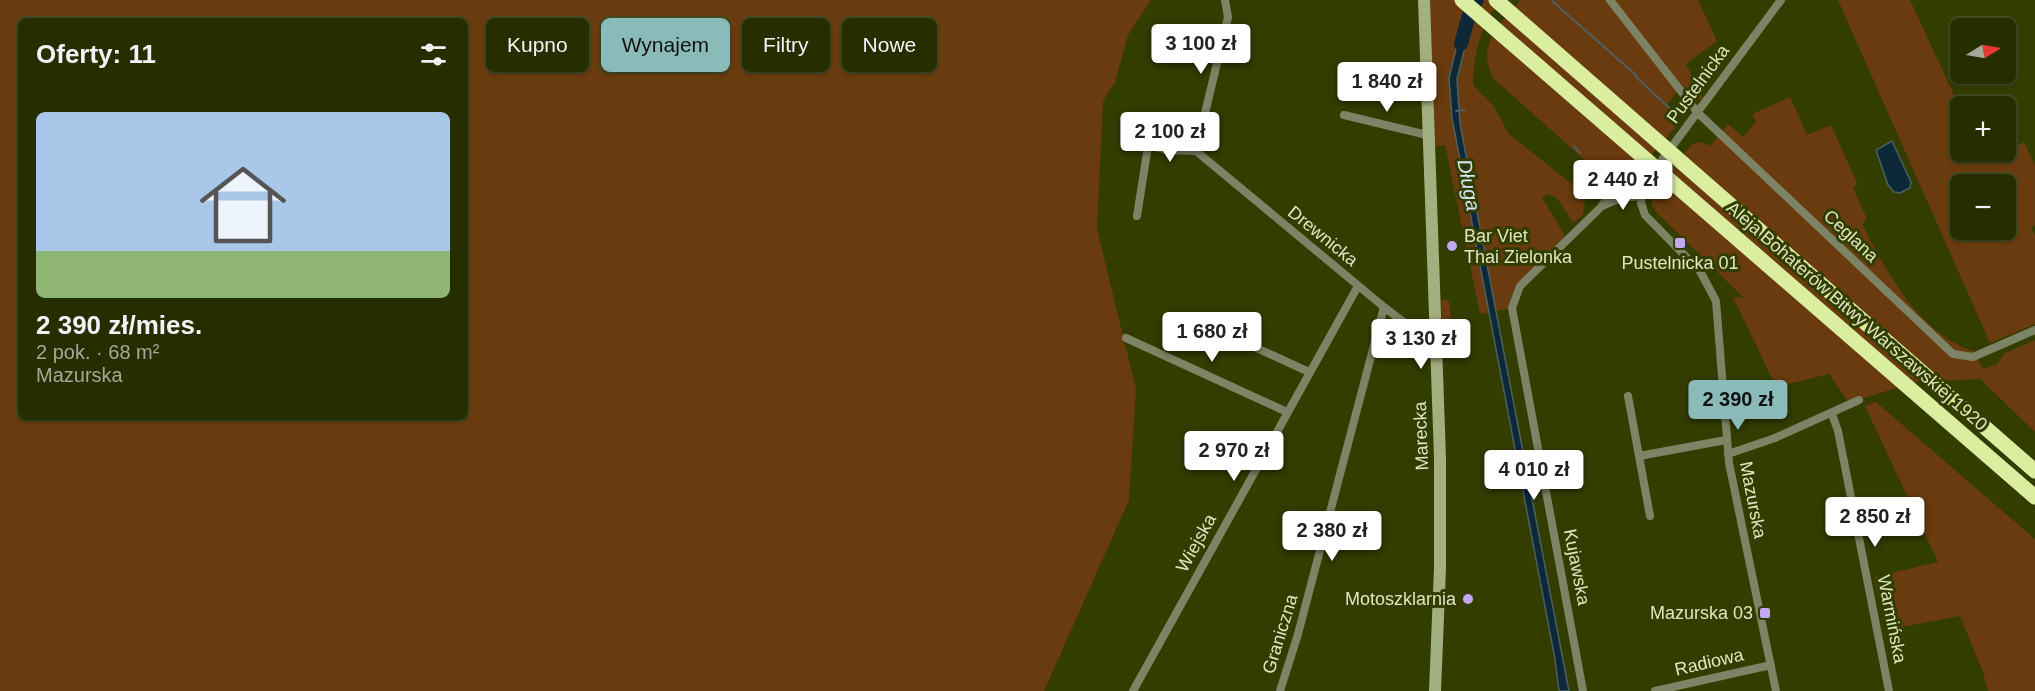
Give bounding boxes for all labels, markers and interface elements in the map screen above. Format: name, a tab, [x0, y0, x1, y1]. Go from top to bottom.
chip: Kupno	[486, 18, 589, 72]
chip: Wynajem	[601, 18, 730, 72]
chip: Filtry	[742, 18, 830, 72]
chip: Nowe	[842, 18, 937, 72]
north arrow	[1950, 18, 2016, 84]
map controls	[1950, 18, 2016, 240]
pin: 3 100 zł	[1139, 24, 1263, 75]
text: 3 100 zł	[1165, 32, 1237, 54]
icon: filters	[417, 38, 450, 71]
text: Oferty: 11	[36, 39, 156, 69]
street label: Pustelnicka	[1663, 40, 1734, 127]
pin: 1 840 zł	[1325, 62, 1449, 113]
text: 1 840 zł	[1351, 70, 1423, 92]
button: +	[1950, 96, 2016, 162]
pin: 2 100 zł	[1108, 112, 1232, 163]
text: 2 100 zł	[1134, 120, 1206, 142]
icon: home	[189, 151, 297, 259]
water label: Długa	[1453, 157, 1485, 213]
pin: 2 440 zł	[1561, 160, 1685, 211]
text: 2 440 zł	[1587, 168, 1659, 190]
button: −	[1950, 174, 2016, 240]
street label: Aleja Bohaterów Bitwy Warszawskiej 1920	[1723, 197, 1991, 435]
street label: Drewnicka	[1284, 202, 1363, 271]
street label: Ceglana	[1820, 206, 1883, 267]
place label: Bar Viet Thai Zielonka	[1464, 226, 1573, 267]
marker: Pustelnicka 01	[1673, 236, 1687, 250]
marker: Bar Viet Thai Zielonka	[1445, 239, 1459, 253]
place label: Pustelnicka 01	[1621, 253, 1739, 273]
text: 2 390 zł/mies.	[36, 310, 202, 340]
pin: 1 680 zł	[1150, 312, 1274, 363]
pin: 3 130 zł	[1359, 319, 1483, 370]
text: 1 680 zł	[1176, 320, 1248, 342]
text: 3 130 zł	[1385, 327, 1457, 349]
text: 2 pok. · 68 m²	[36, 341, 159, 363]
text: Mazurska	[36, 364, 123, 386]
pin: 2 390 zł	[1676, 380, 1800, 431]
text: 2 390 zł	[1702, 388, 1774, 410]
street label: Marecka	[1410, 400, 1432, 471]
pin: 2 970 zł	[1172, 431, 1296, 482]
text: 2 970 zł	[1198, 439, 1270, 461]
pin: 4 010 zł	[1472, 450, 1596, 501]
text: 4 010 zł	[1498, 458, 1570, 480]
street label: Mazurska	[1736, 460, 1770, 541]
pin: 2 850 zł	[1813, 497, 1937, 548]
text: 2 850 zł	[1839, 505, 1911, 527]
street label: Wiejska	[1172, 510, 1220, 575]
pin: 2 380 zł	[1270, 511, 1394, 562]
text: 2 380 zł	[1296, 519, 1368, 541]
street label: Kujawska	[1560, 527, 1594, 608]
street label: Warmińska	[1874, 573, 1911, 666]
place label: Motoszklarnia	[1345, 589, 1457, 609]
street label: Graniczna	[1258, 591, 1302, 676]
marker: Motoszklarnia	[1461, 592, 1475, 606]
place label: Mazurska 03	[1650, 603, 1753, 623]
marker: Mazurska 03	[1758, 606, 1772, 620]
street label: Radiowa	[1673, 644, 1746, 680]

